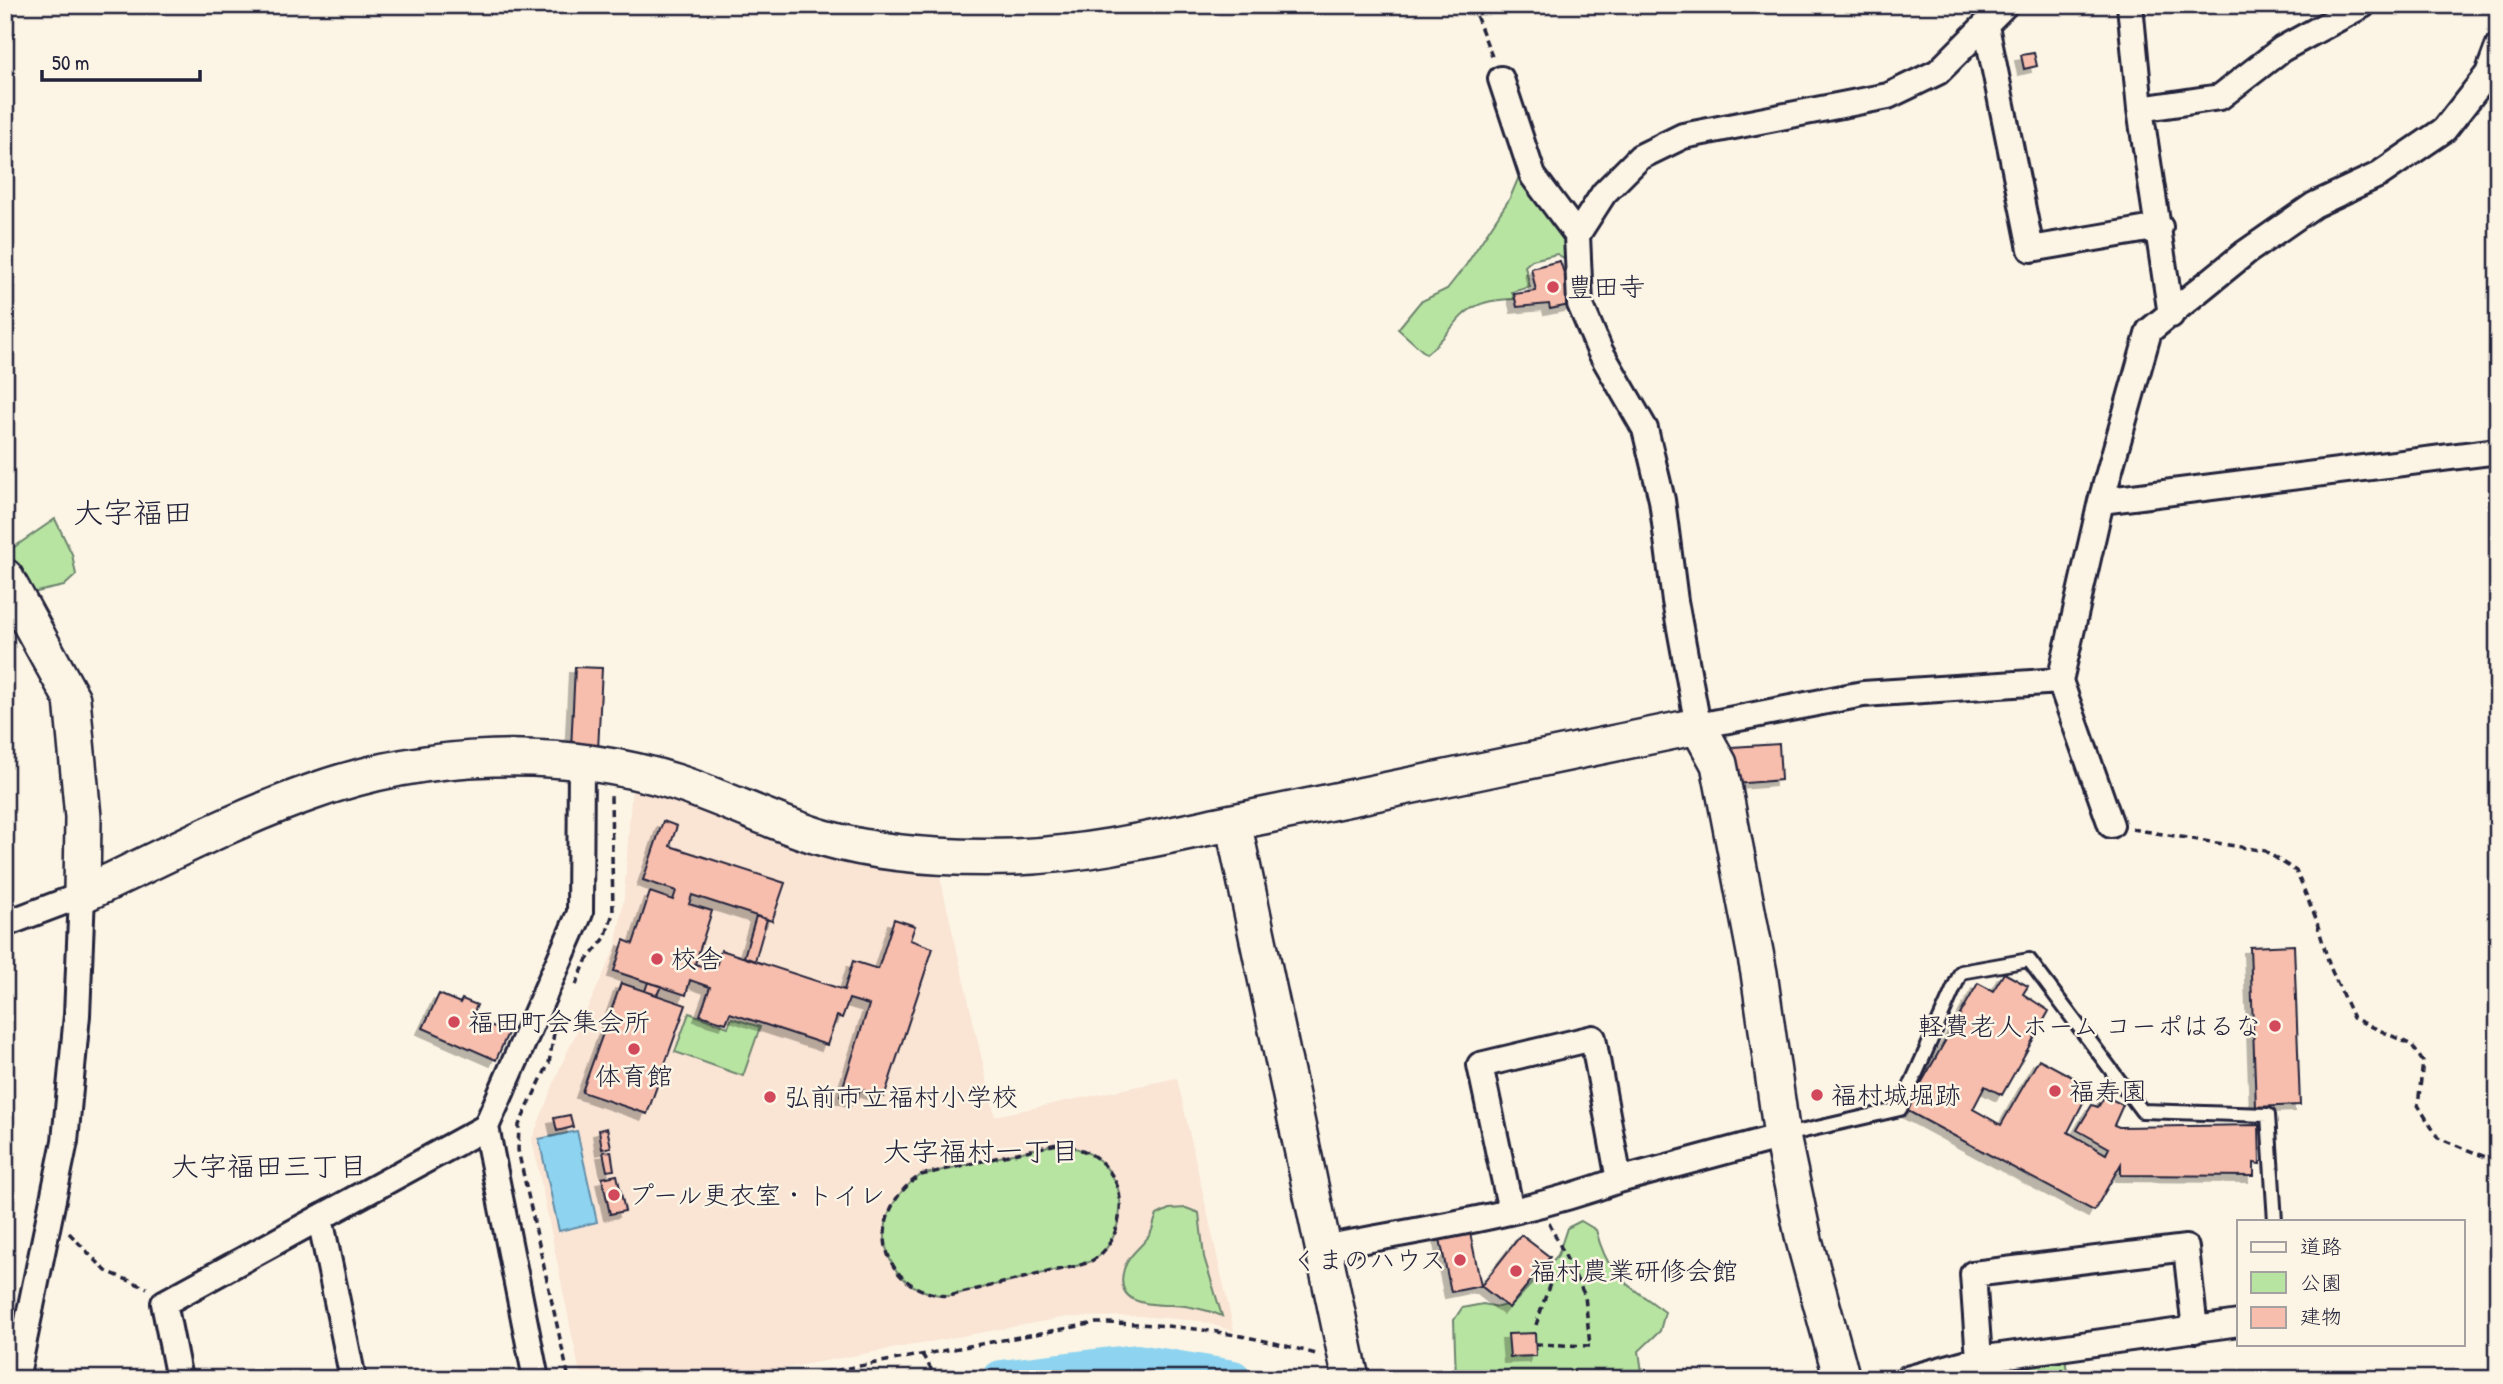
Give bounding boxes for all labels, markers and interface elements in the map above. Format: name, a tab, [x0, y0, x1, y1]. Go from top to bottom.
scale bar	[42, 38, 200, 82]
text: 50 m	[52, 48, 89, 77]
place label: 豊田寺	[1567, 269, 1645, 304]
marker: 豊田寺	[1545, 279, 1561, 295]
district label: 大字福田	[73, 492, 193, 532]
place label: 校舎	[671, 941, 723, 976]
marker: 校舎	[649, 951, 665, 967]
place label: 福田町会集会所	[468, 1004, 650, 1039]
place label: 軽費老人ホーム コーポはるな	[1918, 1008, 2261, 1043]
marker: 福田町会集会所	[446, 1014, 462, 1030]
marker: 軽費老人ホーム コーポはるな	[2267, 1018, 2283, 1034]
marker: 体育館	[626, 1041, 642, 1057]
place label: 体育館	[595, 1058, 673, 1093]
place label: 福寿園	[2069, 1073, 2147, 1108]
place label: 福村城堀跡	[1831, 1077, 1961, 1112]
place label: 弘前市立福村小学校	[784, 1079, 1018, 1114]
marker: 福寿園	[2047, 1083, 2063, 1099]
marker: 福村城堀跡	[1809, 1087, 1825, 1103]
marker: 弘前市立福村小学校	[762, 1089, 778, 1105]
district label: 大字福村一丁目	[883, 1132, 1079, 1170]
district label: 大字福田三丁目	[171, 1147, 367, 1185]
place label: プール更衣室・トイレ	[628, 1177, 885, 1212]
marker: プール更衣室・トイレ	[606, 1187, 622, 1203]
legend	[2237, 1220, 2464, 1346]
text: 道路	[2300, 1232, 2342, 1261]
place label: くまのハウス	[1292, 1242, 1446, 1277]
marker: くまのハウス	[1452, 1252, 1468, 1268]
place label: 福村農業研修会館	[1530, 1253, 1738, 1288]
marker: 福村農業研修会館	[1508, 1263, 1524, 1279]
text: 公園	[2300, 1268, 2342, 1297]
text: 建物	[2300, 1302, 2342, 1331]

